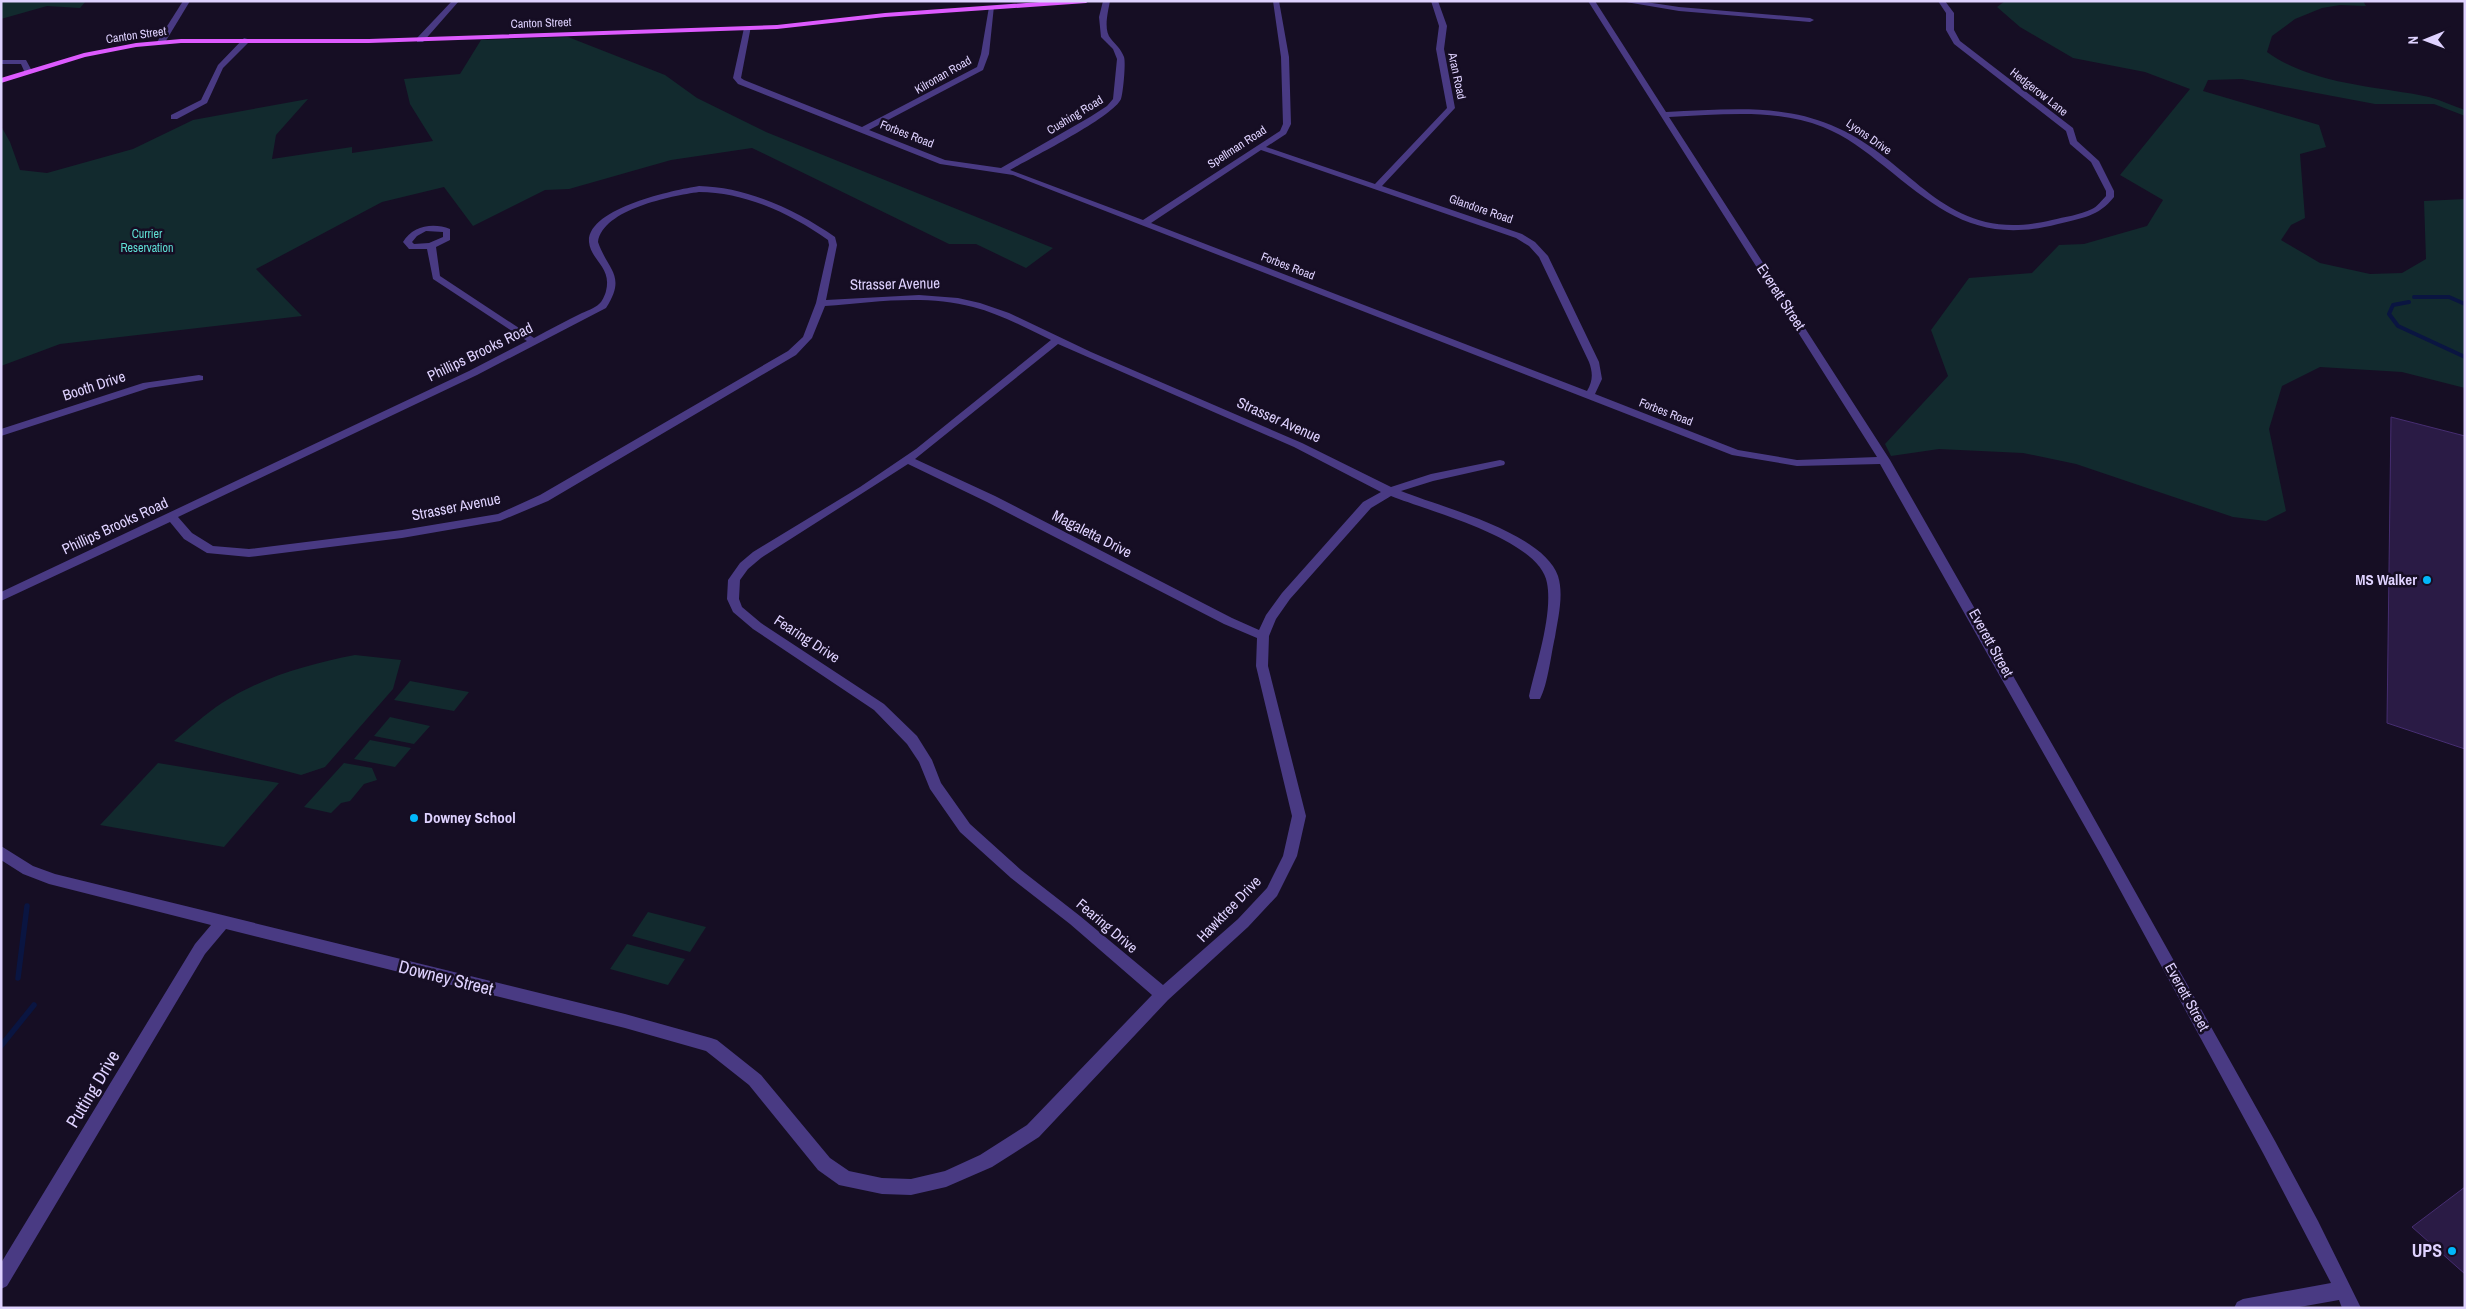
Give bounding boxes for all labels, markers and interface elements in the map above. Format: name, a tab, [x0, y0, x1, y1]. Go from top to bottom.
street label: Canton Street	[510, 14, 572, 32]
north arrow	[2401, 15, 2451, 65]
street label: Canton Street	[105, 23, 167, 47]
text: N	[2404, 36, 2422, 45]
street label: Aran Road	[1444, 50, 1470, 101]
street label: Kilronan Road	[912, 52, 974, 98]
street label: Hedgerow Lane	[2007, 64, 2071, 120]
street label: Cushing Road	[1044, 92, 1106, 138]
street label: Lyons Drive	[1843, 115, 1895, 159]
street label: Forbes Road	[878, 116, 936, 152]
street label: Spellman Road	[1204, 122, 1270, 172]
street label: Glandore Road	[1447, 191, 1515, 227]
park label: Currier Reservation	[120, 226, 174, 256]
street label: Forbes Road	[1259, 248, 1317, 284]
street label: Everett Street	[1752, 259, 1811, 334]
street label: Strasser Avenue	[850, 272, 940, 295]
street label: Phillips Brooks Road	[424, 317, 536, 386]
street label: Booth Drive	[60, 365, 128, 406]
street label: Strasser Avenue	[1234, 392, 1325, 448]
street label: Forbes Road	[1637, 394, 1695, 430]
street label: Strasser Avenue	[410, 488, 502, 525]
street label: Phillips Brooks Road	[58, 492, 171, 559]
street label: Magaletta Drive	[1049, 504, 1136, 563]
place label: MS Walker	[2355, 569, 2417, 590]
marker: MS Walker	[2421, 574, 2433, 586]
street label: Everett Street	[1964, 605, 2019, 681]
street label: Fearing Drive	[770, 609, 844, 668]
place label: Downey School	[424, 807, 516, 828]
marker: Downey School	[408, 812, 420, 824]
street label: Hawktree Drive	[1192, 871, 1266, 946]
street label: Fearing Drive	[1072, 894, 1143, 958]
street label: Downey Street	[396, 954, 496, 1001]
street label: Everett Street	[2160, 959, 2215, 1035]
street label: Putting Drive	[60, 1045, 125, 1132]
place label: UPS	[2412, 1238, 2442, 1263]
marker: UPS	[2446, 1245, 2458, 1257]

